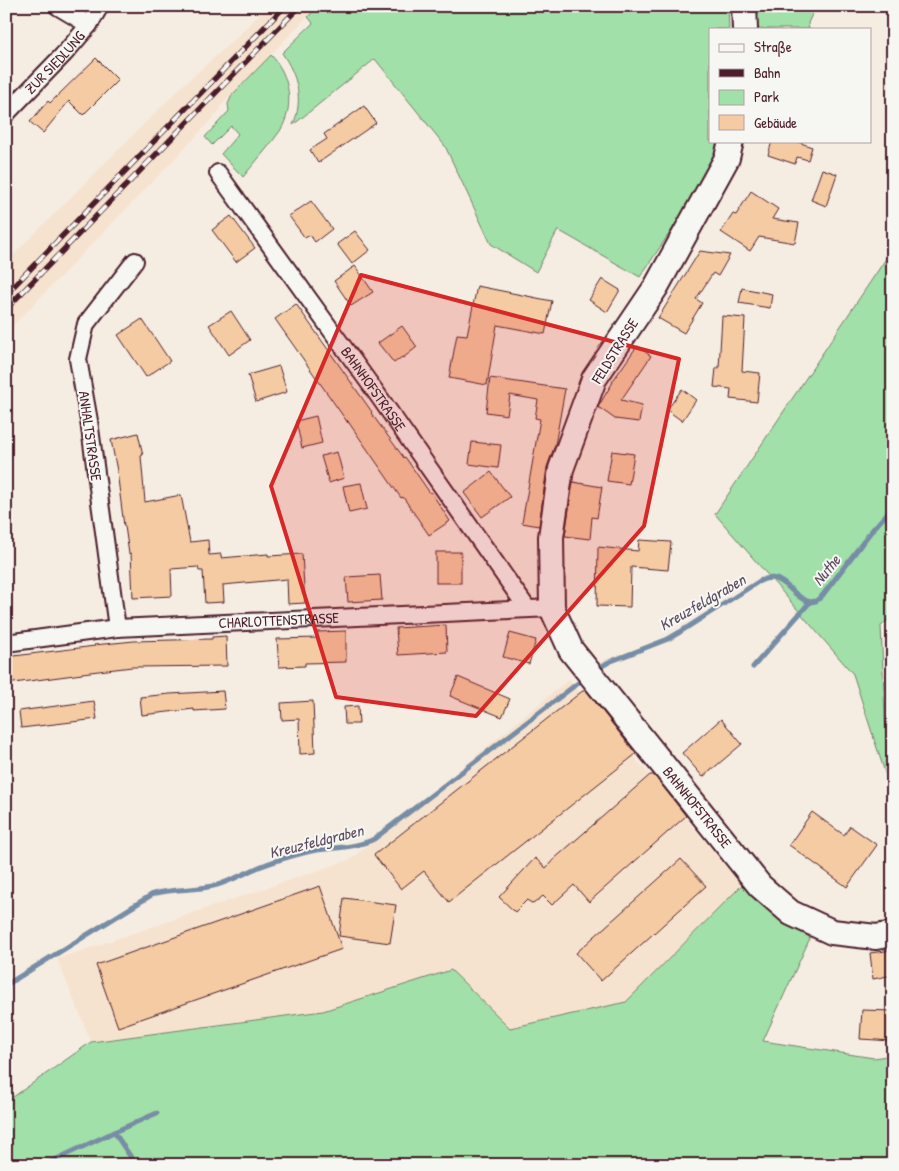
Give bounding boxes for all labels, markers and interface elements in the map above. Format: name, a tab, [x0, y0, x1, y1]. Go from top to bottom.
street label: ZUR SIEDLUNG	[20, 26, 90, 98]
legend	[709, 28, 872, 142]
text: Straße	[754, 36, 792, 57]
text: Bahn	[754, 62, 781, 83]
text: Park	[754, 86, 779, 107]
text: Gebäude	[754, 112, 797, 133]
street label: FELDSTRASSE	[586, 314, 643, 388]
street label: BAHNHOFSTRASSE	[336, 342, 411, 436]
street label: ANHALTSTRASSE	[74, 390, 107, 483]
water label: Nuthe	[807, 550, 845, 590]
water label: Kreuzfeldgraben	[655, 567, 751, 636]
street label: CHARLOTTENSTRASSE	[218, 607, 340, 633]
street label: BAHNHOFSTRASSE	[658, 762, 737, 853]
water label: Kreuzfeldgraben	[267, 818, 367, 863]

